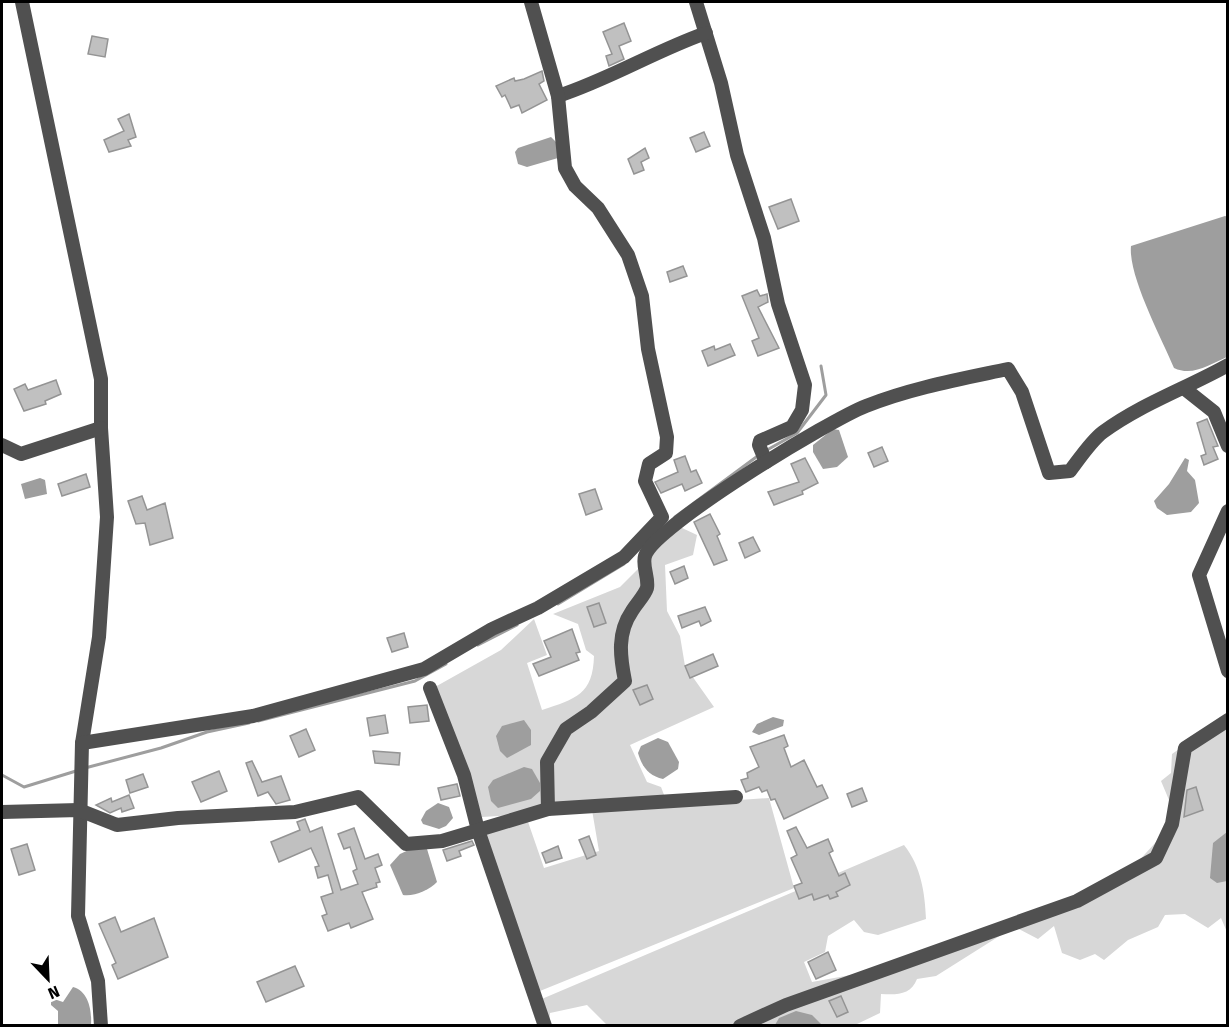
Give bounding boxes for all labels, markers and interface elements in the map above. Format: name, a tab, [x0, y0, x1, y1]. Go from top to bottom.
north arrow	[18, 949, 78, 1009]
text: N	[45, 982, 62, 1003]

